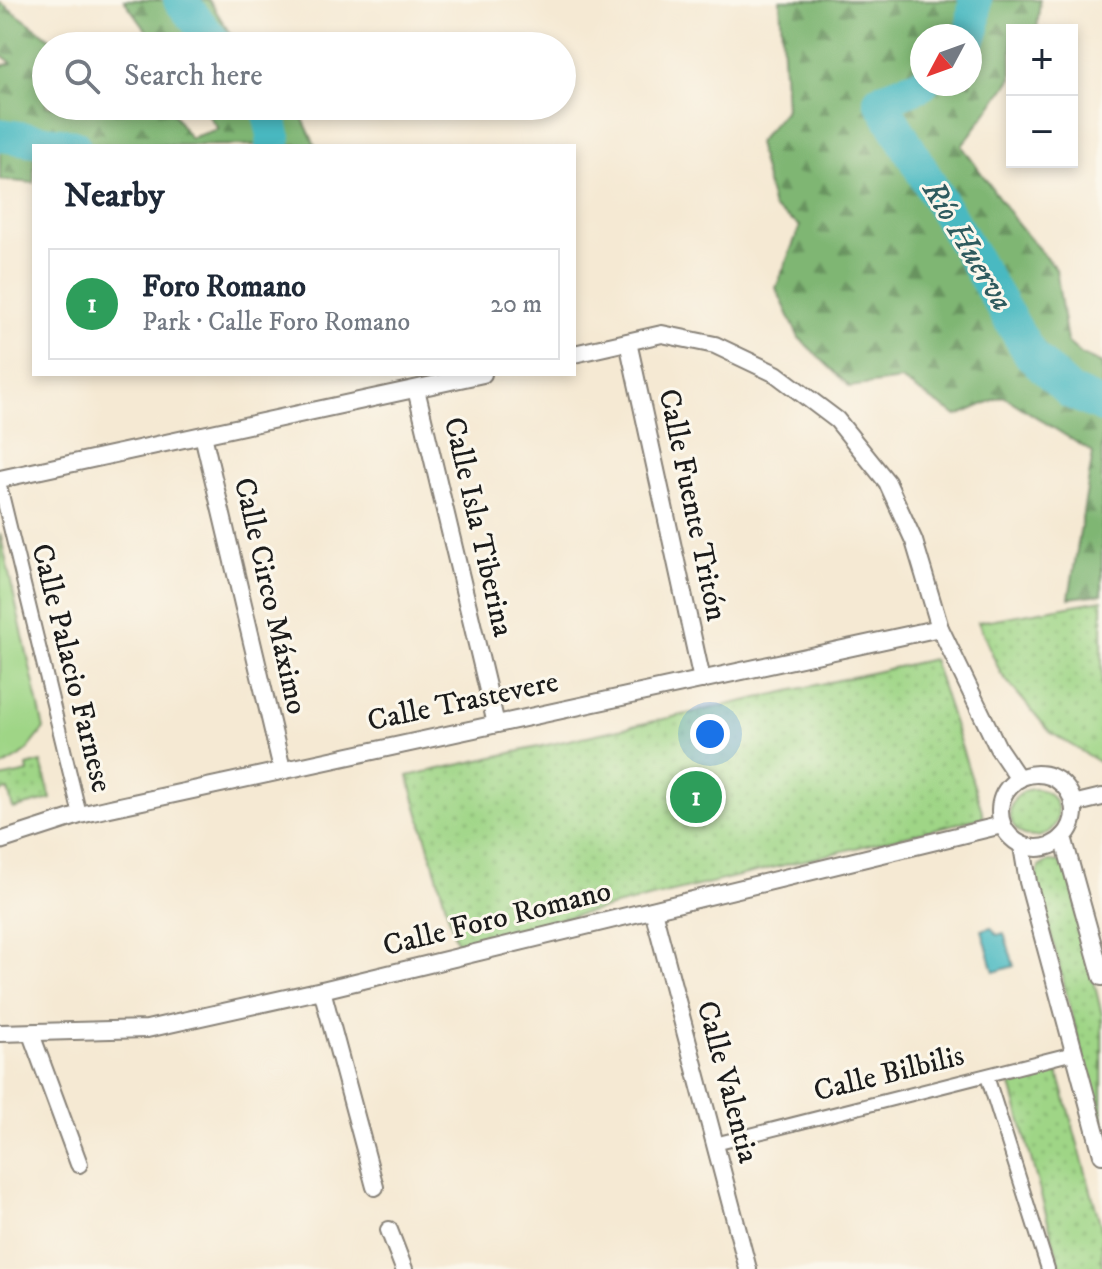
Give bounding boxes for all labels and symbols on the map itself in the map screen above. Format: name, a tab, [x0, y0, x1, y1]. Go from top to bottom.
north arrow	[910, 24, 982, 96]
water label: Río Huerva	[912, 173, 1022, 319]
street label: Calle Fuente Tritón	[649, 386, 735, 625]
street label: Calle Isla Tiberina	[435, 414, 521, 641]
street label: Calle Circo Máximo	[225, 474, 315, 718]
street label: Calle Palacio Farnese	[22, 540, 120, 796]
street label: Calle Trastevere	[364, 664, 562, 740]
your location	[690, 714, 730, 754]
pin: 1	[670, 767, 722, 827]
street label: Calle Foro Romano	[379, 873, 615, 965]
street label: Calle Valentia	[688, 997, 766, 1167]
street label: Calle Bilbilis	[810, 1037, 968, 1111]

